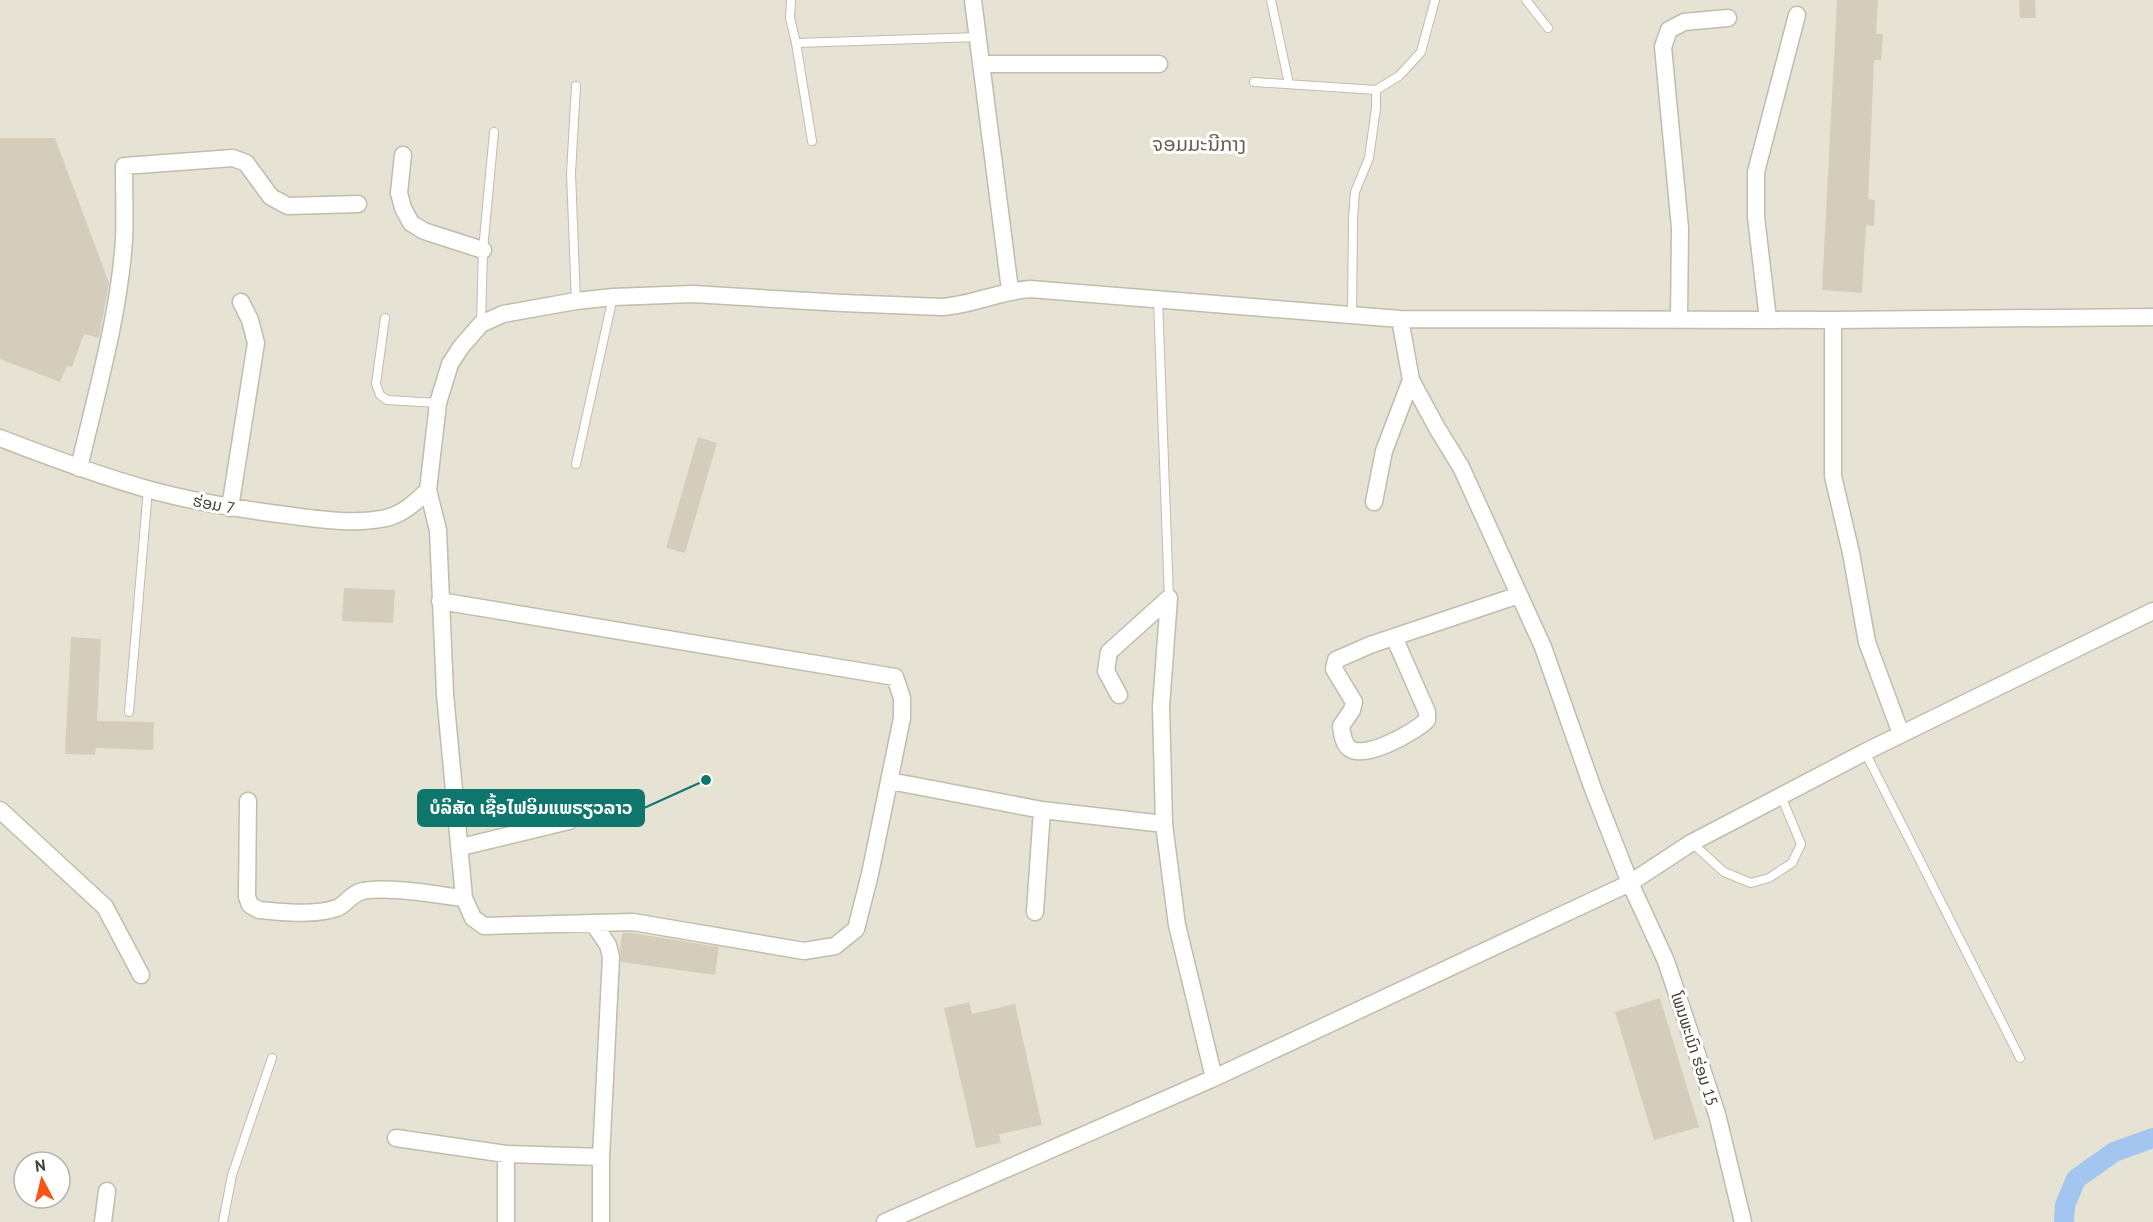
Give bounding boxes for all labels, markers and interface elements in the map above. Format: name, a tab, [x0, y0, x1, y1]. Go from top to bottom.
district label: ຈອມມະນີກາງ	[1152, 131, 1246, 157]
street label: ຮ່ອມ 7	[191, 490, 237, 518]
callout: ບໍລິສັດ ເຊື້ອໄຟອິມແພຣຽວລາວ	[418, 790, 644, 826]
text: ບໍລິສັດ ເຊື້ອໄຟອິມແພຣຽວລາວ	[430, 793, 632, 819]
street label: ໂພນພະເນົາ ຮ່ອມ 15	[1667, 988, 1723, 1109]
north arrow	[12, 1150, 72, 1210]
text: N	[34, 1155, 47, 1176]

